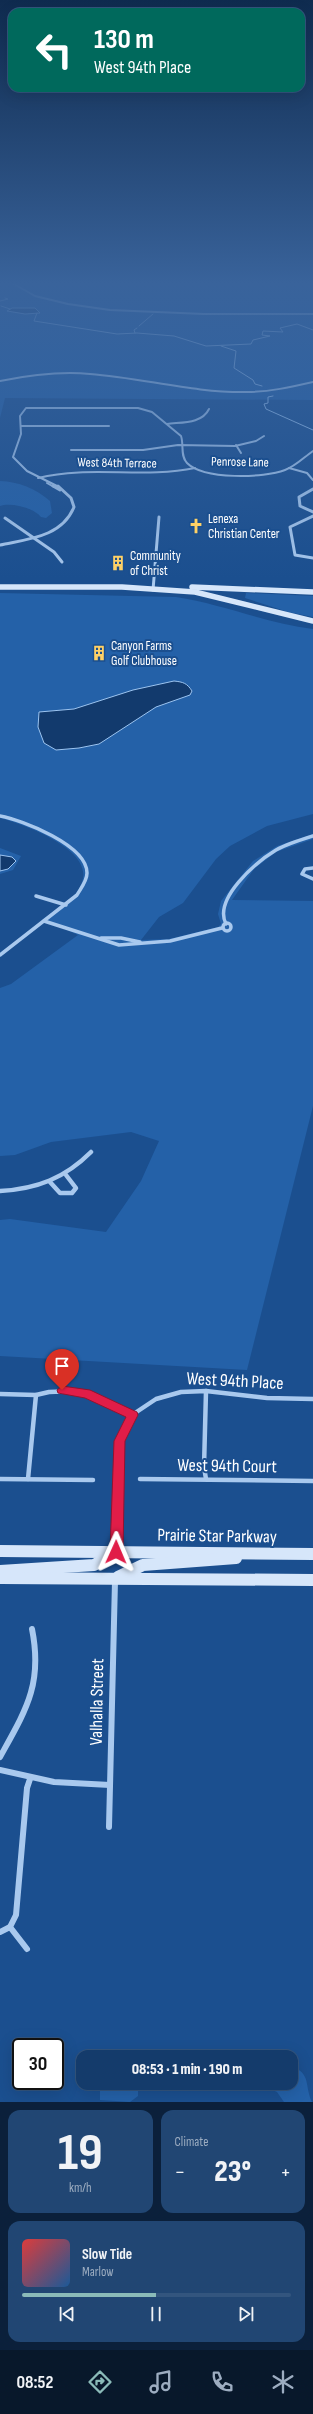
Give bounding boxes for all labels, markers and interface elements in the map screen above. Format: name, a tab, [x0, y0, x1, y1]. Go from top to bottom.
text: 130 m	[94, 23, 154, 56]
icon: left	[28, 24, 80, 76]
text: West 94th Place	[94, 57, 191, 78]
street label: Penrose Lane	[211, 453, 269, 471]
street label: West 84th Terrace	[77, 454, 157, 472]
place label: Lenexa Christian Center	[208, 511, 280, 542]
church icon: Lenexa Christian Center	[187, 517, 205, 535]
place label: Community of Christ	[130, 548, 181, 579]
building icon: Community of Christ	[109, 554, 127, 572]
place label: Canyon Farms Golf Clubhouse	[111, 638, 177, 669]
building icon: Canyon Farms Golf Clubhouse	[90, 644, 108, 662]
pin	[45, 1349, 79, 1390]
icon: arrive	[51, 1355, 73, 1377]
street label: West 94th Place	[186, 1368, 284, 1394]
street label: West 94th Court	[177, 1455, 277, 1477]
street label: Prairie Star Parkway	[157, 1524, 277, 1548]
position arrow	[95, 1531, 137, 1573]
street label: Valhalla Street	[86, 1658, 108, 1746]
speed limit sign: 30	[12, 2038, 64, 2090]
text: 08:53 · 1 min · 190 m	[132, 2060, 242, 2079]
text: 19	[58, 2122, 103, 2185]
text: Climate	[175, 2134, 208, 2150]
text: 23°	[214, 2154, 251, 2190]
text: −	[175, 2159, 185, 2186]
text: +	[280, 2159, 291, 2186]
text: km/h	[69, 2180, 91, 2196]
text: Slow Tide	[82, 2245, 132, 2264]
text: Marlow	[82, 2264, 114, 2280]
icon: previous	[56, 2303, 78, 2325]
icon: pause	[145, 2303, 167, 2325]
icon: next	[235, 2303, 257, 2325]
icon: directions	[86, 2368, 114, 2396]
icon: music	[147, 2368, 175, 2396]
icon: phone	[208, 2368, 236, 2396]
icon: climate	[269, 2368, 297, 2396]
text: 08:52	[16, 2372, 53, 2393]

